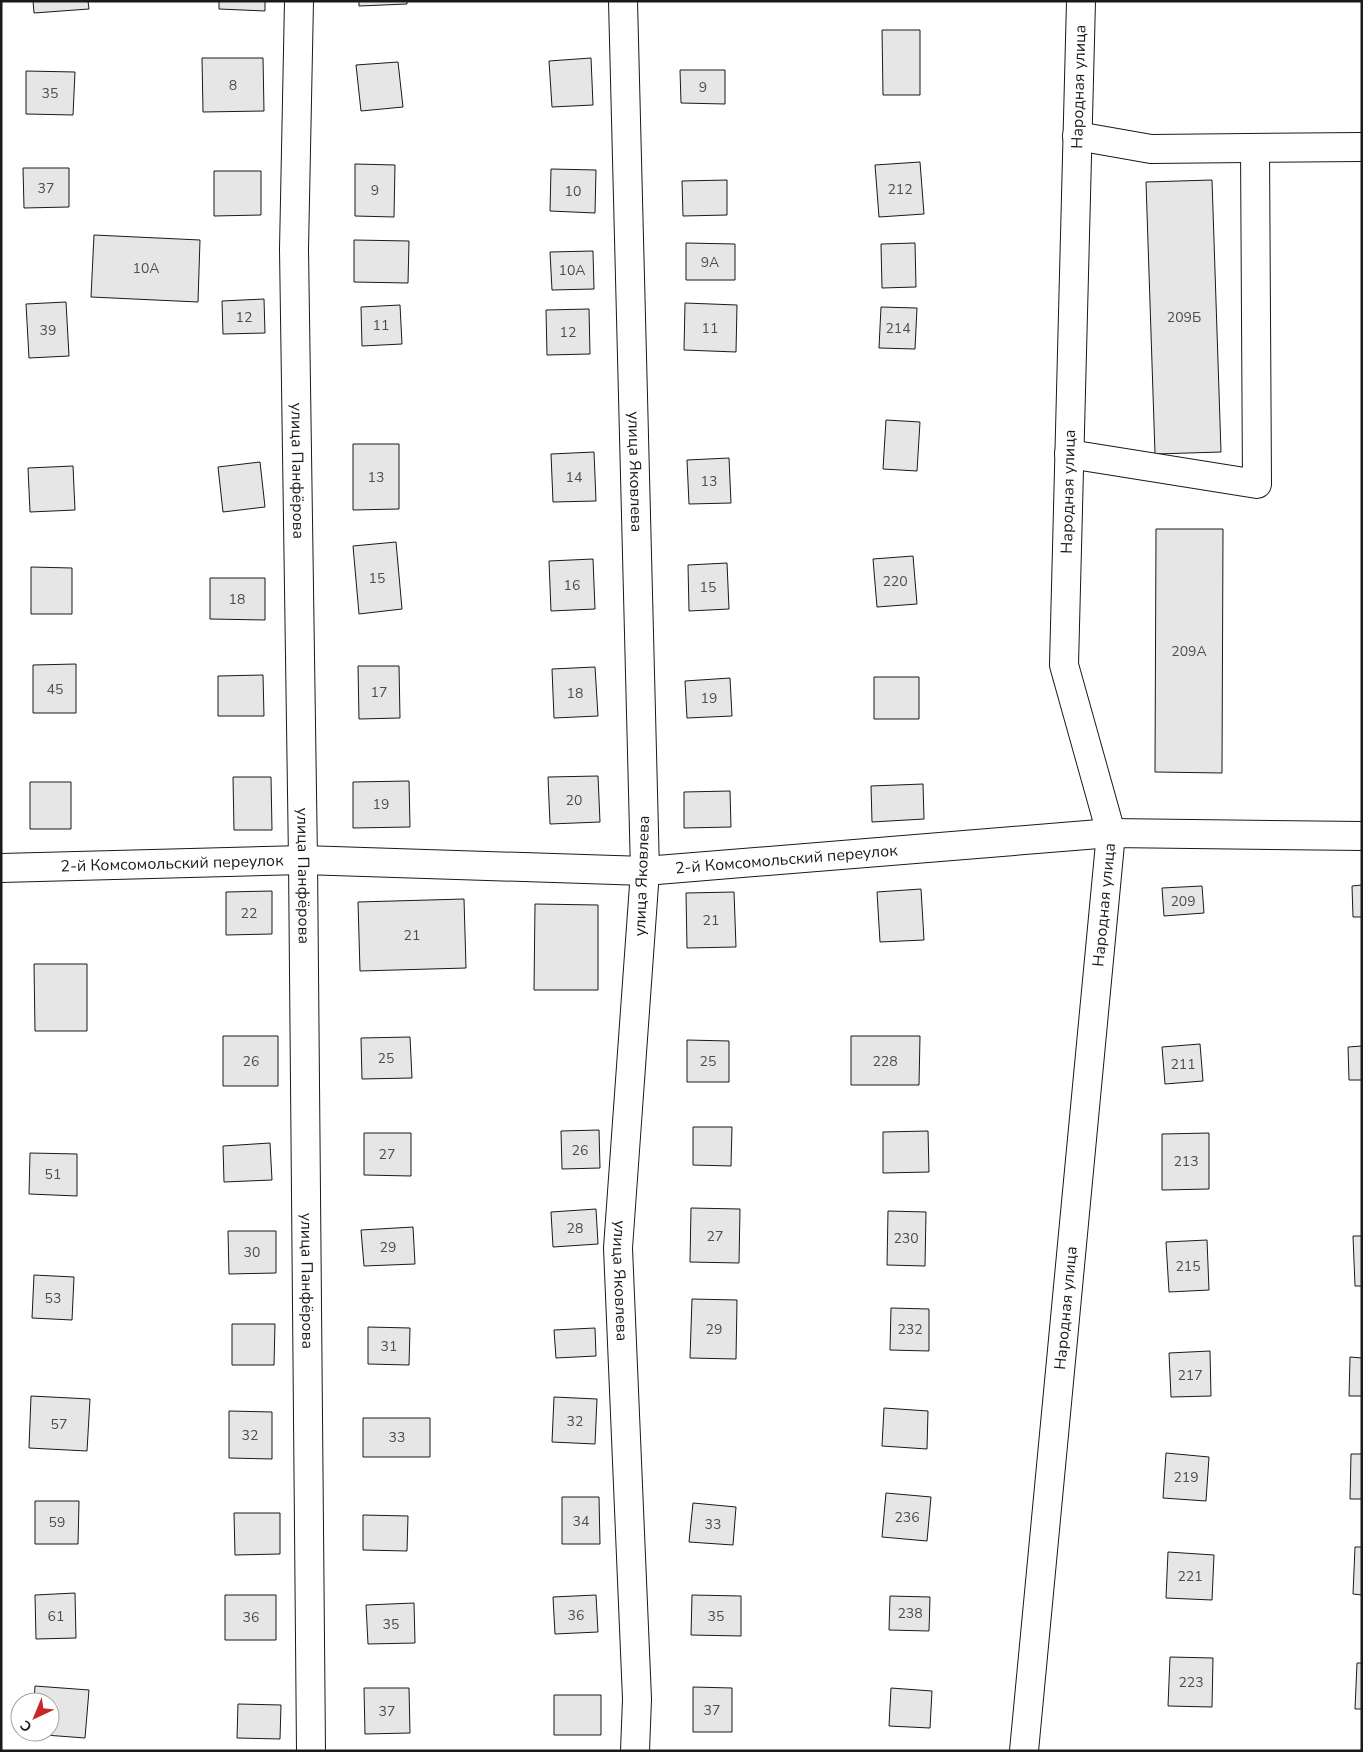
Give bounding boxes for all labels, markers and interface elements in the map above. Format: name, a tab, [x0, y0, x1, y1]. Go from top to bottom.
street label: Народная улица	[1066, 24, 1091, 149]
house number: 8	[229, 76, 237, 95]
house number: 9	[699, 78, 707, 97]
house number: 35	[42, 84, 58, 103]
house number: 37	[38, 179, 54, 198]
house number: 212	[887, 180, 913, 199]
house number: 9	[371, 181, 379, 200]
house number: 10	[565, 182, 581, 201]
house number: 9А	[701, 253, 719, 272]
house number: 10А	[132, 259, 160, 278]
house number: 10А	[558, 261, 586, 280]
house number: 12	[236, 308, 252, 327]
house number: 209Б	[1167, 308, 1201, 327]
house number: 11	[373, 316, 389, 335]
house number: 11	[702, 319, 718, 338]
house number: 214	[885, 319, 911, 338]
house number: 39	[40, 321, 56, 340]
house number: 12	[560, 323, 576, 342]
street label: улица Панфёрова	[285, 403, 309, 539]
street label: улица Яковлева	[622, 411, 647, 533]
street label: Народная улица	[1056, 429, 1081, 554]
house number: 13	[368, 468, 384, 487]
house number: 14	[566, 468, 582, 487]
house number: 13	[701, 472, 717, 491]
house number: 15	[369, 569, 385, 588]
house number: 220	[882, 572, 908, 591]
house number: 16	[564, 576, 580, 595]
house number: 15	[700, 578, 716, 597]
house number: 18	[229, 590, 245, 609]
house number: 209А	[1171, 642, 1207, 661]
house number: 45	[47, 680, 63, 699]
house number: 17	[371, 683, 387, 702]
house number: 18	[567, 684, 583, 703]
house number: 19	[701, 689, 717, 708]
house number: 20	[566, 791, 582, 810]
house number: 19	[373, 795, 389, 814]
street label: улица Панфёрова	[291, 808, 315, 944]
street label: улица Яковлева	[629, 815, 655, 937]
street label: 2-й Комсомольский переулок	[674, 839, 899, 880]
street label: Народная улица	[1087, 842, 1121, 968]
street label: 2-й Комсомольский переулок	[60, 850, 284, 877]
house number: 209	[1170, 892, 1196, 911]
house number: 22	[241, 904, 257, 923]
house number: 21	[703, 911, 719, 930]
house number: 21	[404, 926, 420, 945]
house number: 25	[378, 1049, 394, 1068]
house number: 26	[243, 1052, 259, 1071]
house number: 25	[700, 1052, 716, 1071]
house number: 228	[872, 1052, 898, 1071]
house number: 211	[1170, 1055, 1196, 1074]
house number: 26	[572, 1141, 588, 1160]
house number: 27	[379, 1145, 395, 1164]
house number: 213	[1173, 1152, 1199, 1171]
house number: 51	[45, 1165, 61, 1184]
street label: улица Панфёрова	[295, 1213, 318, 1349]
house number: 28	[567, 1219, 583, 1238]
street label: улица Яковлева	[607, 1220, 633, 1342]
house number: 27	[707, 1227, 723, 1246]
house number: 230	[893, 1229, 919, 1248]
house number: 29	[380, 1238, 396, 1257]
house number: 30	[244, 1243, 260, 1262]
street label: Народная улица	[1049, 1245, 1083, 1371]
house number: 215	[1175, 1257, 1201, 1276]
house number: 53	[45, 1289, 61, 1308]
house number: 29	[706, 1320, 722, 1339]
house number: 232	[897, 1320, 923, 1339]
house number: 31	[381, 1337, 397, 1356]
house number: 217	[1177, 1366, 1203, 1385]
house number: 32	[567, 1412, 583, 1431]
house number: 57	[51, 1415, 67, 1434]
house number: 32	[242, 1426, 258, 1445]
house number: 33	[389, 1428, 405, 1447]
house number: 219	[1173, 1468, 1199, 1487]
house number: 236	[894, 1508, 920, 1527]
house number: 34	[573, 1512, 589, 1531]
house number: 59	[49, 1513, 65, 1532]
house number: 33	[705, 1515, 721, 1534]
house number: 221	[1177, 1567, 1203, 1586]
house number: 238	[897, 1604, 923, 1623]
house number: 36	[568, 1606, 584, 1625]
house number: 61	[48, 1607, 64, 1626]
house number: 35	[708, 1607, 724, 1626]
house number: 36	[243, 1608, 259, 1627]
house number: 35	[383, 1615, 399, 1634]
house number: 223	[1178, 1673, 1204, 1692]
north arrow	[10, 1692, 60, 1742]
house number: 37	[704, 1701, 720, 1720]
house number: 37	[379, 1702, 395, 1721]
text: С	[16, 1716, 36, 1736]

